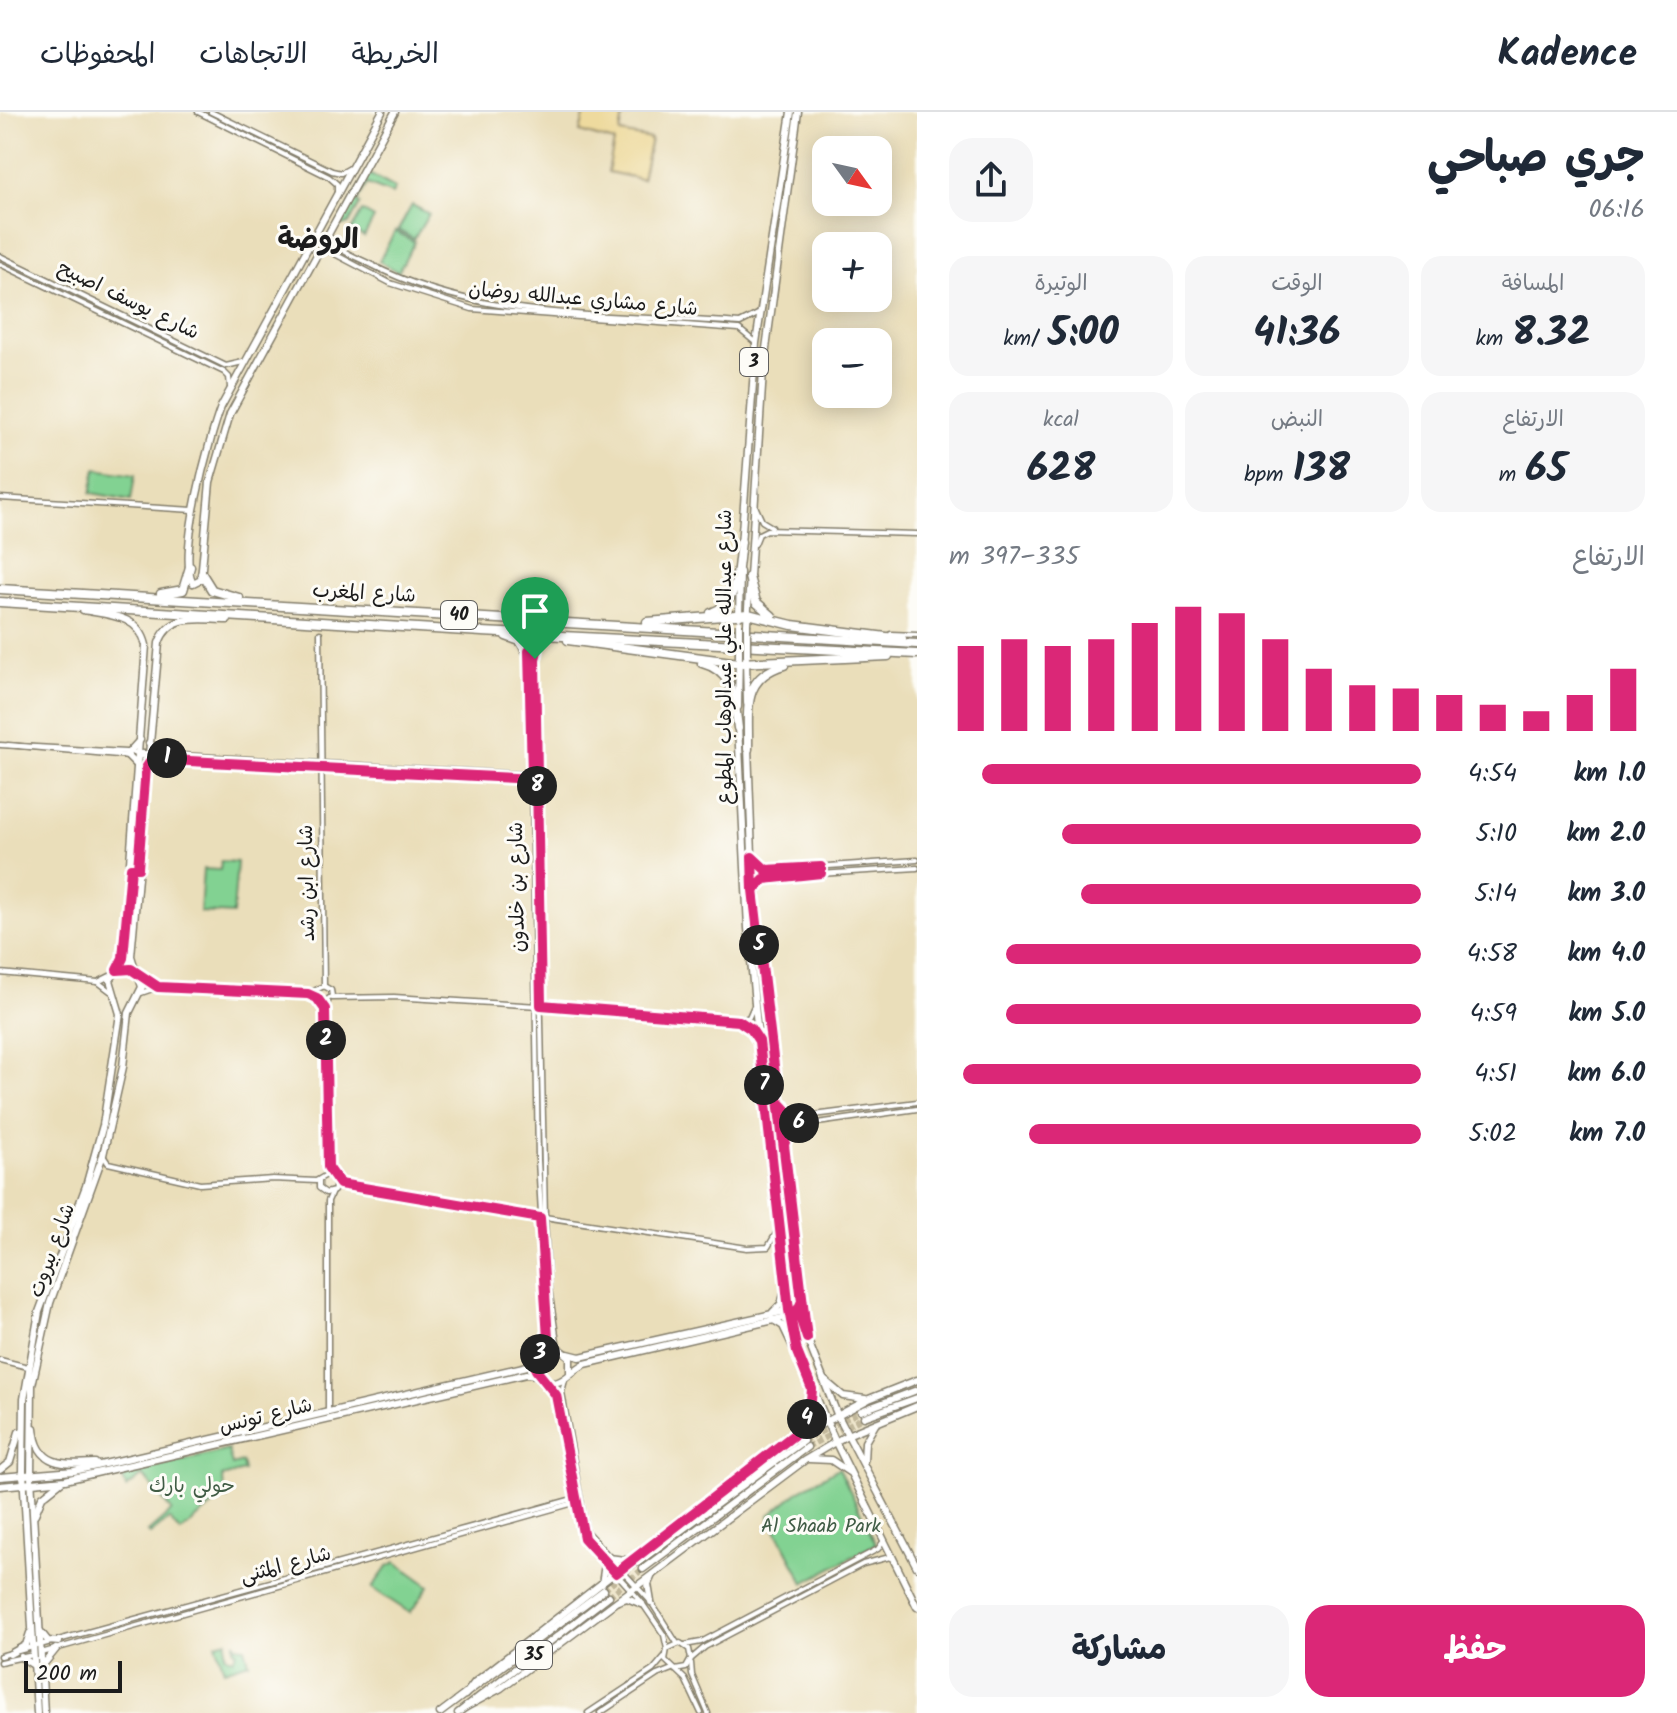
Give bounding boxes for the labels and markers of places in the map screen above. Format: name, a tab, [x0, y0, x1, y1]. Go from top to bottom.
pin	[501, 577, 569, 659]
pin: 1	[147, 738, 187, 778]
pin: 8	[517, 766, 557, 806]
pin: 5	[739, 925, 779, 965]
pin: 2	[306, 1020, 346, 1060]
pin: 7	[744, 1065, 784, 1105]
pin: 6	[779, 1103, 819, 1143]
pin: 3	[520, 1334, 560, 1374]
pin: 4	[787, 1399, 827, 1439]

